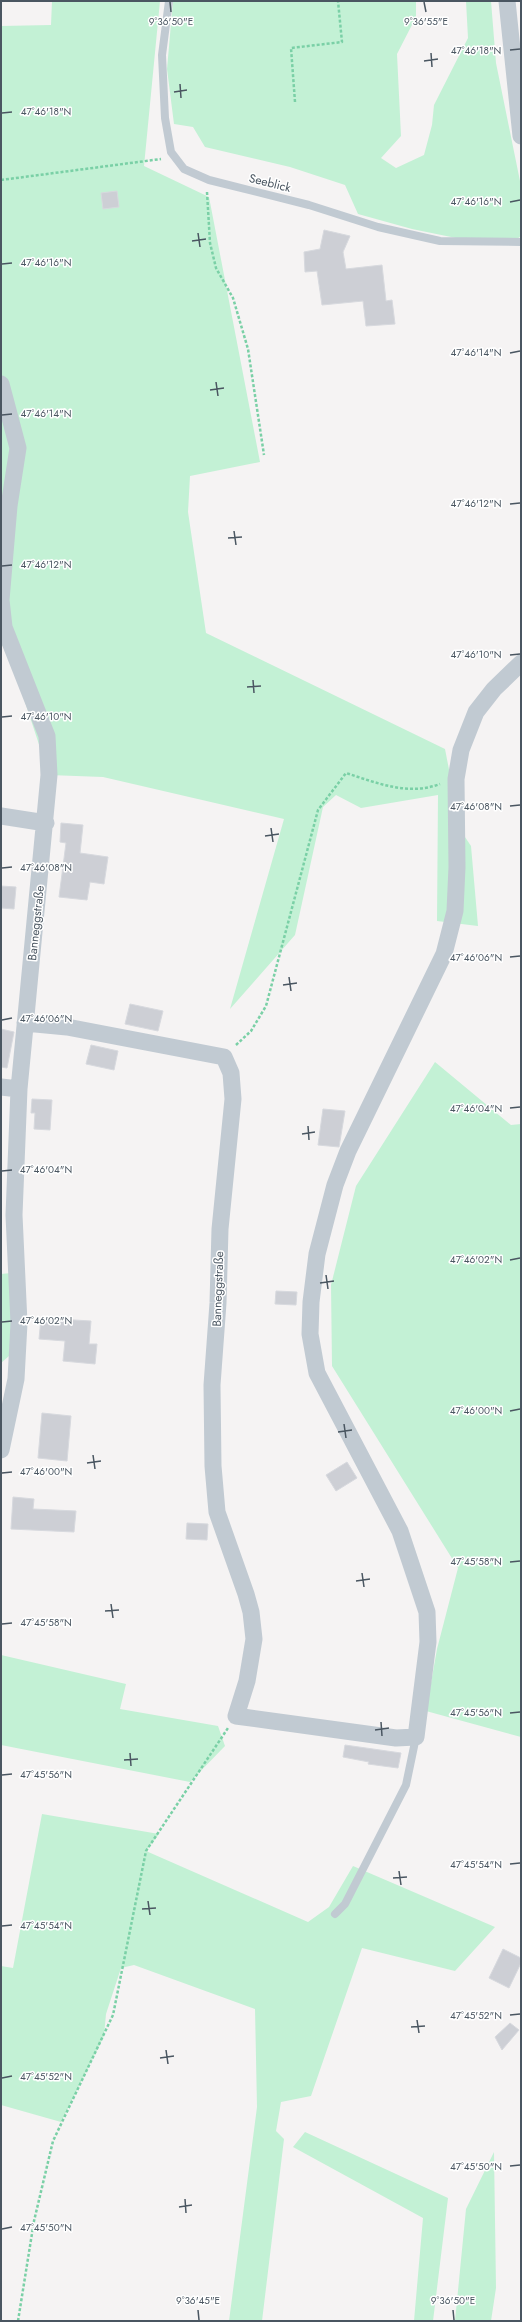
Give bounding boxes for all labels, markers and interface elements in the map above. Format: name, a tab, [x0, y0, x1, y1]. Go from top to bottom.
text: 9°36'50"E	[149, 14, 193, 29]
text: 9°36'55"E	[404, 14, 448, 29]
text: 47°46'18"N	[451, 43, 501, 58]
text: 47°46'18"N	[21, 104, 71, 119]
street label: Seeblick	[247, 169, 294, 197]
text: 47°46'16"N	[451, 194, 501, 209]
text: 47°46'16"N	[21, 255, 71, 270]
text: 47°46'14"N	[450, 345, 502, 360]
text: 47°46'14"N	[20, 406, 72, 421]
text: 47°46'12"N	[451, 496, 501, 511]
text: 47°46'12"N	[21, 557, 71, 572]
text: 47°46'10"N	[450, 647, 502, 662]
text: 47°46'10"N	[20, 709, 72, 724]
text: 47°46'08"N	[450, 799, 502, 814]
text: 47°46'08"N	[20, 860, 72, 875]
street label: Banneggstraße	[23, 885, 49, 961]
text: 47°46'06"N	[450, 950, 502, 965]
text: 47°46'06"N	[20, 1011, 72, 1026]
text: 47°46'04"N	[450, 1101, 502, 1116]
text: 47°46'04"N	[20, 1162, 72, 1177]
street label: Banneggstraße	[208, 1251, 228, 1327]
text: 47°46'02"N	[450, 1252, 502, 1267]
text: 47°46'02"N	[20, 1313, 72, 1328]
text: 47°46'00"N	[450, 1403, 502, 1418]
text: 47°46'00"N	[20, 1464, 72, 1479]
text: 47°45'58"N	[450, 1554, 502, 1569]
text: 47°45'58"N	[20, 1615, 72, 1630]
text: 47°45'56"N	[450, 1705, 502, 1720]
text: 47°45'56"N	[20, 1767, 72, 1782]
text: 47°45'54"N	[450, 1857, 502, 1872]
text: 47°45'54"N	[20, 1918, 72, 1933]
text: 47°45'52"N	[450, 2008, 502, 2023]
text: 47°45'52"N	[20, 2069, 72, 2084]
text: 47°45'50"N	[450, 2159, 502, 2174]
text: 47°45'50"N	[20, 2220, 72, 2235]
text: 9°36'45"E	[176, 2293, 220, 2308]
text: 9°36'50"E	[431, 2293, 475, 2308]

